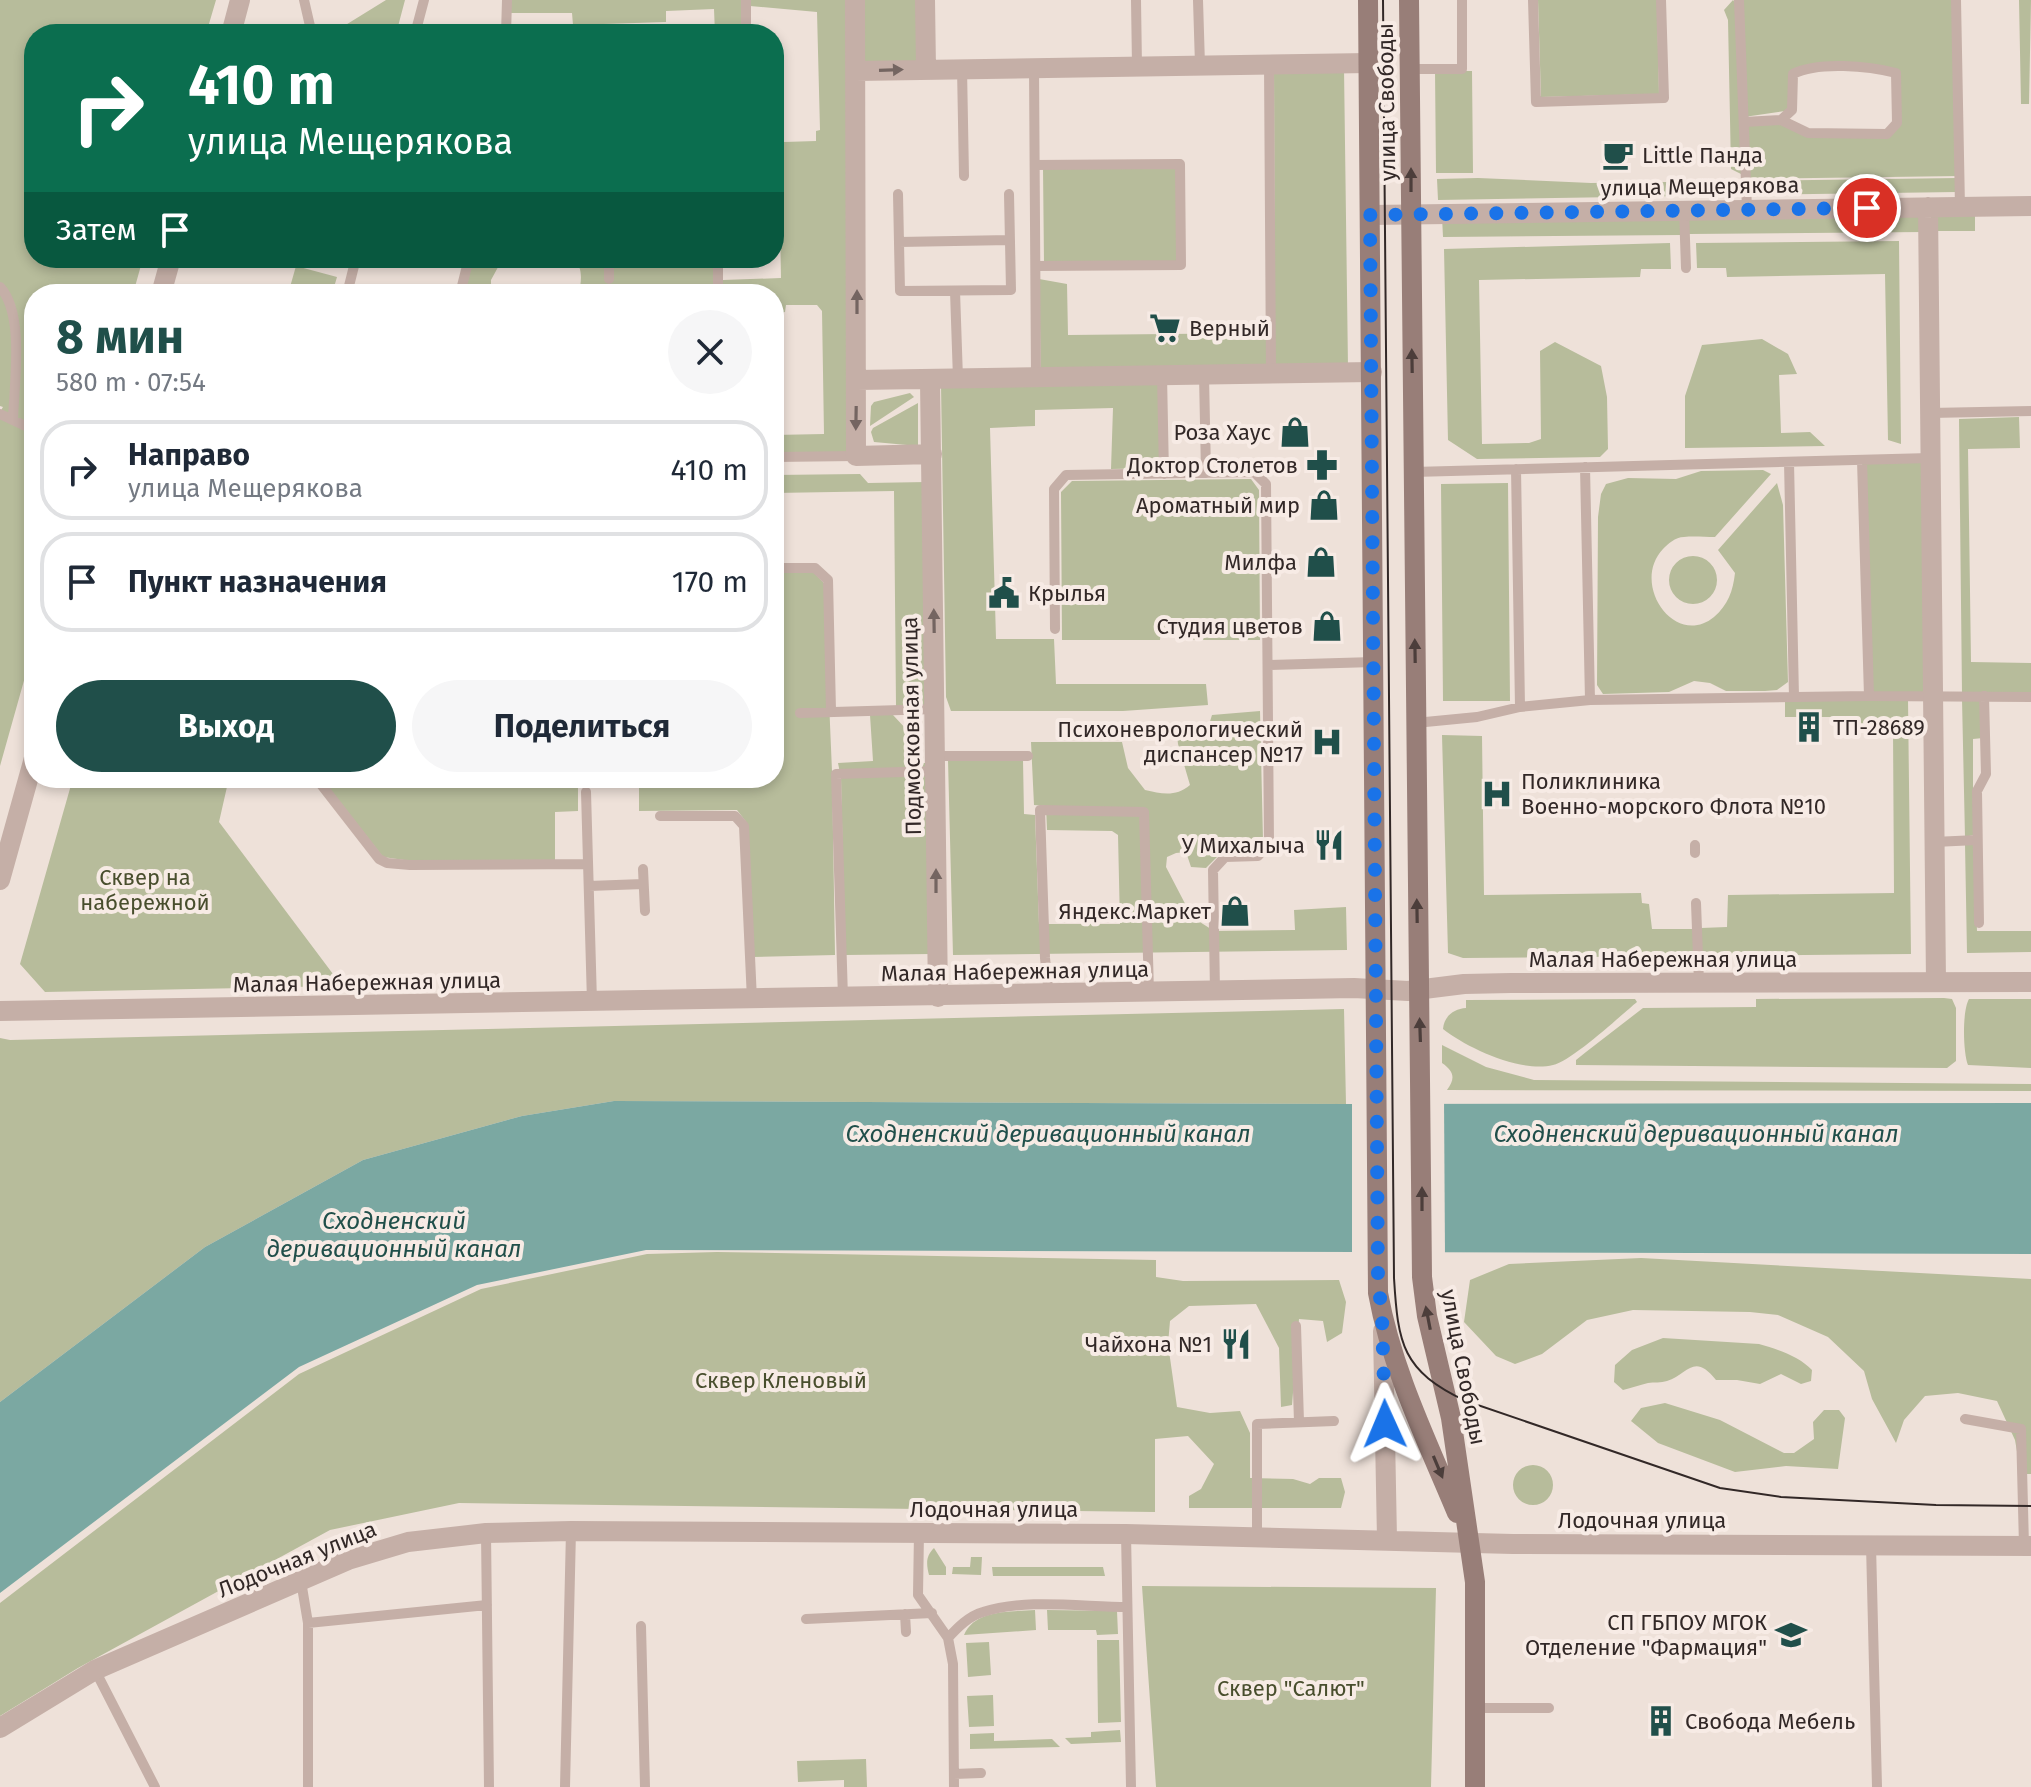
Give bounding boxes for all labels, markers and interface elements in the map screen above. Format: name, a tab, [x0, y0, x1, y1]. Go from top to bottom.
street label: улица Свободы	[1372, 23, 1401, 181]
text: 410 m	[188, 52, 335, 119]
icon: right	[56, 56, 160, 160]
one-way arrow	[879, 64, 904, 77]
text: улица Мещерякова	[188, 120, 513, 164]
cafe icon: Little Панда	[1601, 138, 1635, 172]
place label: Little Панда	[1642, 142, 1763, 169]
one-way arrow	[1405, 167, 1417, 192]
street label: улица Мещерякова	[1600, 171, 1800, 202]
pin	[1833, 174, 1901, 242]
icon: arrive	[1845, 186, 1889, 230]
icon: arrive	[153, 208, 197, 252]
text: Затем	[56, 212, 137, 248]
one-way arrow	[851, 289, 863, 314]
text: 8 мин	[56, 308, 184, 366]
button: close	[668, 310, 752, 394]
supermarket icon: Верный	[1148, 311, 1182, 345]
place label: Верный	[1189, 315, 1270, 342]
one-way arrow	[1406, 348, 1419, 373]
text: 580 m · 07:54	[56, 367, 206, 398]
one-way arrow	[850, 406, 863, 431]
shop icon: Роза Хаус	[1278, 415, 1312, 449]
place label: Роза Хаус	[1173, 419, 1271, 446]
text: Направо	[128, 437, 250, 473]
icon: right	[60, 448, 104, 492]
pharmacy icon: Доктор Столетов	[1305, 448, 1339, 482]
text: 410 m	[670, 452, 748, 488]
place label: Доктор Столетов	[1126, 452, 1298, 479]
text: улица Мещерякова	[128, 473, 363, 504]
shop icon: Ароматный мир	[1307, 488, 1341, 522]
place label: Ароматный мир	[1136, 492, 1300, 519]
shop icon: Милфа	[1304, 545, 1338, 579]
place label: Милфа	[1224, 549, 1297, 576]
icon: arrive	[60, 560, 104, 604]
text: Пункт назначения	[128, 564, 387, 600]
text: 170 m	[672, 564, 748, 600]
public building icon: Крылья	[987, 576, 1021, 610]
place label: Крылья	[1028, 580, 1106, 607]
one-way arrow	[928, 608, 940, 633]
shop icon: Студия цветов	[1310, 609, 1344, 643]
place label: Студия цветов	[1157, 613, 1303, 640]
street label: Подмосковная улица	[896, 616, 927, 836]
one-way arrow	[1409, 638, 1421, 663]
button: Выход	[56, 680, 396, 772]
button: Поделиться	[412, 680, 752, 772]
building icon: ТП-28689	[1792, 710, 1826, 744]
place label: ТП-28689	[1833, 714, 1925, 741]
place label: Психоневрологический диспансер №17	[1057, 716, 1303, 768]
hospital icon: Психоневрологический диспансер №17	[1310, 725, 1344, 759]
place label: Поликлиника Военно-морского Флота №10	[1521, 768, 1826, 820]
hospital icon: Поликлиника Военно-морского Флота №10	[1480, 777, 1514, 811]
restaurant icon: У Михалыча	[1312, 828, 1346, 862]
place label: У Михалыча	[1182, 832, 1305, 859]
park label: Сквер на набережной	[80, 864, 210, 916]
one-way arrow	[930, 868, 942, 893]
shop icon: Яндекс.Маркет	[1218, 894, 1252, 928]
place label: Яндекс.Маркет	[1058, 898, 1211, 925]
one-way arrow	[1411, 898, 1424, 923]
street label: Малая Набережная улица	[1529, 946, 1797, 973]
street label: Малая Набережная улица	[881, 956, 1149, 987]
street label: Малая Набережная улица	[233, 967, 501, 998]
one-way arrow	[1414, 1017, 1426, 1042]
water label: Сходненский деривационный канал	[845, 1120, 1251, 1148]
water label: Сходненский деривационный канал	[1493, 1120, 1899, 1148]
one-way arrow	[1416, 1186, 1428, 1211]
water label: Сходненский деривационный канал	[266, 1207, 522, 1263]
street label: улица Свободы	[1435, 1287, 1492, 1447]
one-way arrow	[1422, 1305, 1434, 1330]
restaurant icon: Чайхона №1	[1219, 1327, 1253, 1361]
place label: Чайхона №1	[1085, 1331, 1212, 1358]
park label: Сквер Кленовый	[695, 1367, 867, 1394]
position arrow	[1343, 1382, 1427, 1466]
one-way arrow	[1432, 1455, 1445, 1479]
street label: Лодочная улица	[910, 1496, 1078, 1523]
street label: Лодочная улица	[1558, 1507, 1726, 1534]
street label: Лодочная улица	[214, 1515, 380, 1604]
place label: СП ГБПОУ МГОК Отделение "Фармация"	[1525, 1609, 1767, 1661]
school or university icon: СП ГБПОУ МГОК Отделение "Фармация"	[1774, 1618, 1808, 1652]
park label: Сквер "Салют"	[1217, 1675, 1365, 1702]
building icon: Свобода Мебель	[1644, 1704, 1678, 1738]
place label: Свобода Мебель	[1685, 1708, 1855, 1735]

